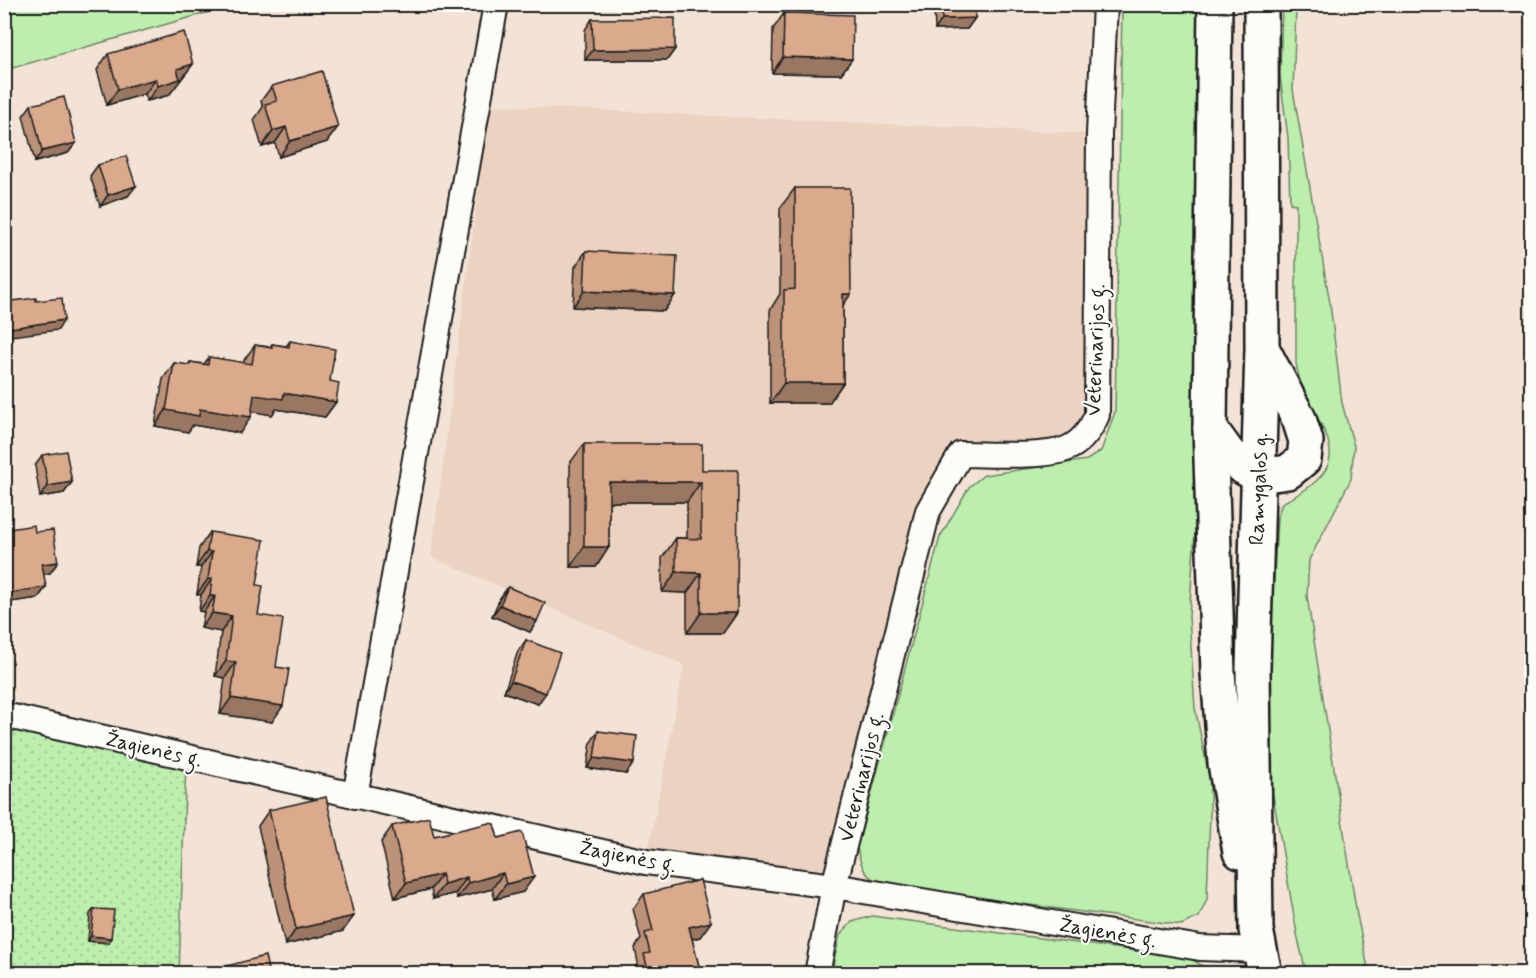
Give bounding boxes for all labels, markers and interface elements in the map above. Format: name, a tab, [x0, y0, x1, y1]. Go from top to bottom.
street label: Veterinarijos g.	[1080, 283, 1114, 417]
street label: Ramygalos g.	[1243, 432, 1275, 546]
street label: Veterinarijos g.	[832, 710, 893, 845]
street label: Žagienės g.	[102, 725, 205, 777]
street label: Žagienės g.	[577, 834, 679, 882]
street label: Žagienės g.	[1057, 911, 1158, 957]

